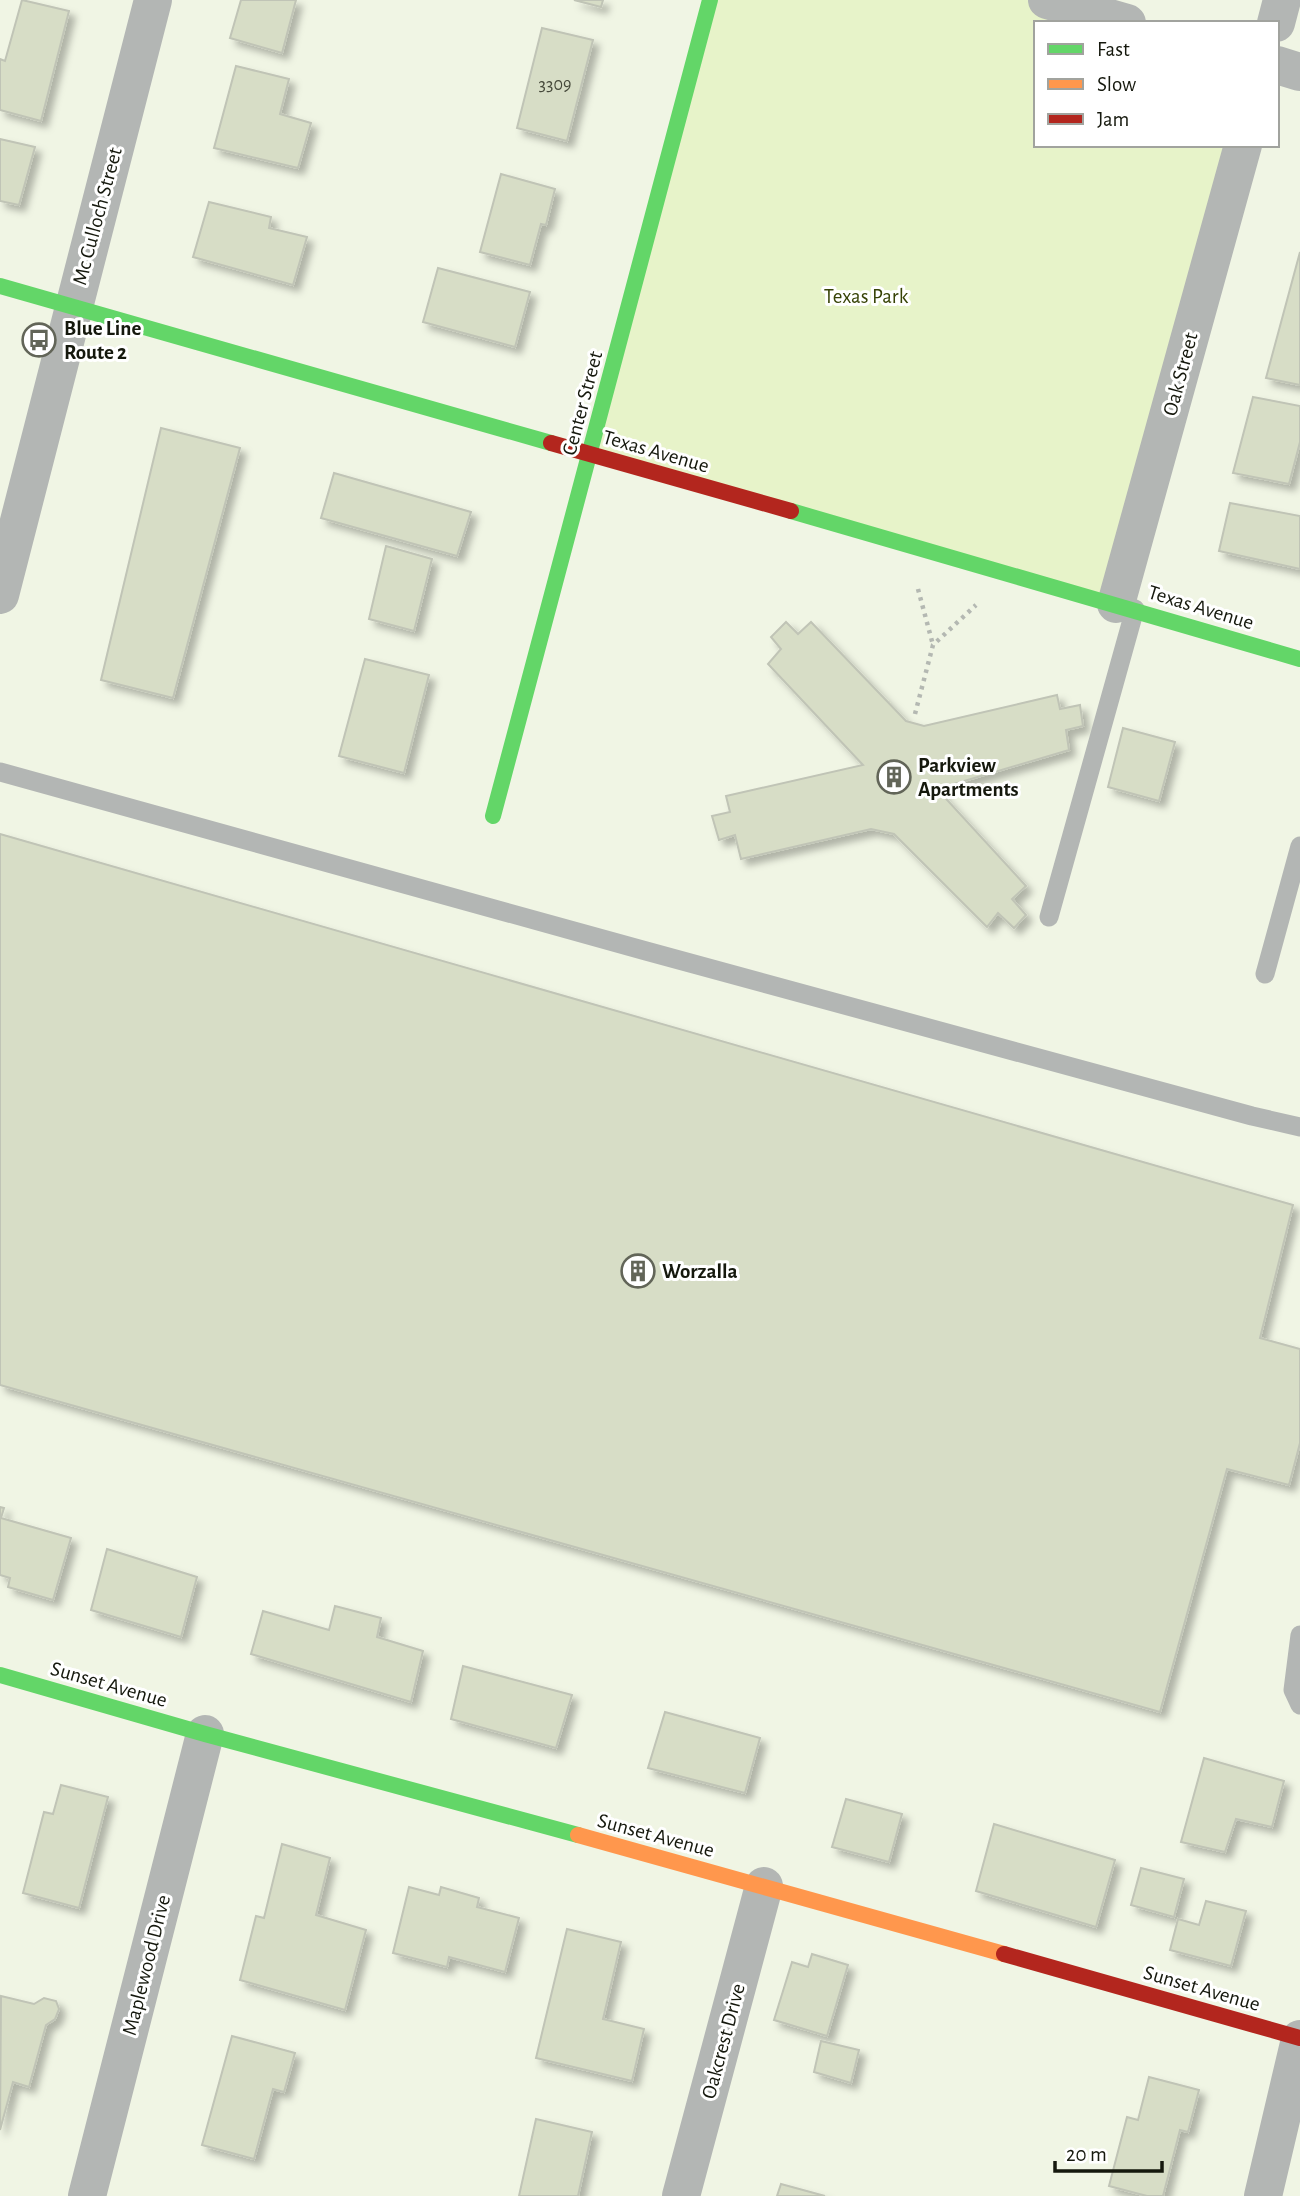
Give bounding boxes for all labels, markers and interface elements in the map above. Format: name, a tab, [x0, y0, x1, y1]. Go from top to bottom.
legend	[1034, 21, 1279, 147]
text: Fast	[1097, 39, 1130, 60]
text: Slow	[1097, 74, 1136, 95]
house number: 3309	[539, 76, 571, 94]
text: Jam	[1097, 109, 1129, 130]
street label: Mc Culloch Street	[69, 145, 126, 287]
park label: Texas Park	[824, 286, 909, 307]
place label: Blue Line Route 2	[64, 318, 141, 363]
bus stop icon: Blue Line Route 2	[20, 321, 58, 359]
street label: Oak Street	[1159, 330, 1202, 418]
street label: Center Street	[559, 349, 607, 457]
street label: Texas Avenue	[600, 426, 711, 477]
street label: Texas Avenue	[1145, 581, 1256, 634]
place label: Parkview Apartments	[918, 755, 1019, 800]
building icon: Parkview Apartments	[875, 758, 913, 796]
building icon: Worzalla	[619, 1252, 657, 1290]
place label: Worzalla	[662, 1261, 738, 1282]
street label: Sunset Avenue	[48, 1658, 169, 1711]
street label: Sunset Avenue	[595, 1810, 717, 1861]
street label: Maplewood Drive	[119, 1893, 174, 2038]
street label: Sunset Avenue	[1141, 1962, 1262, 2015]
street label: Oakcrest Drive	[698, 1981, 749, 2101]
scale bar	[1055, 2130, 1162, 2174]
text: 20 m	[1066, 2144, 1107, 2165]

